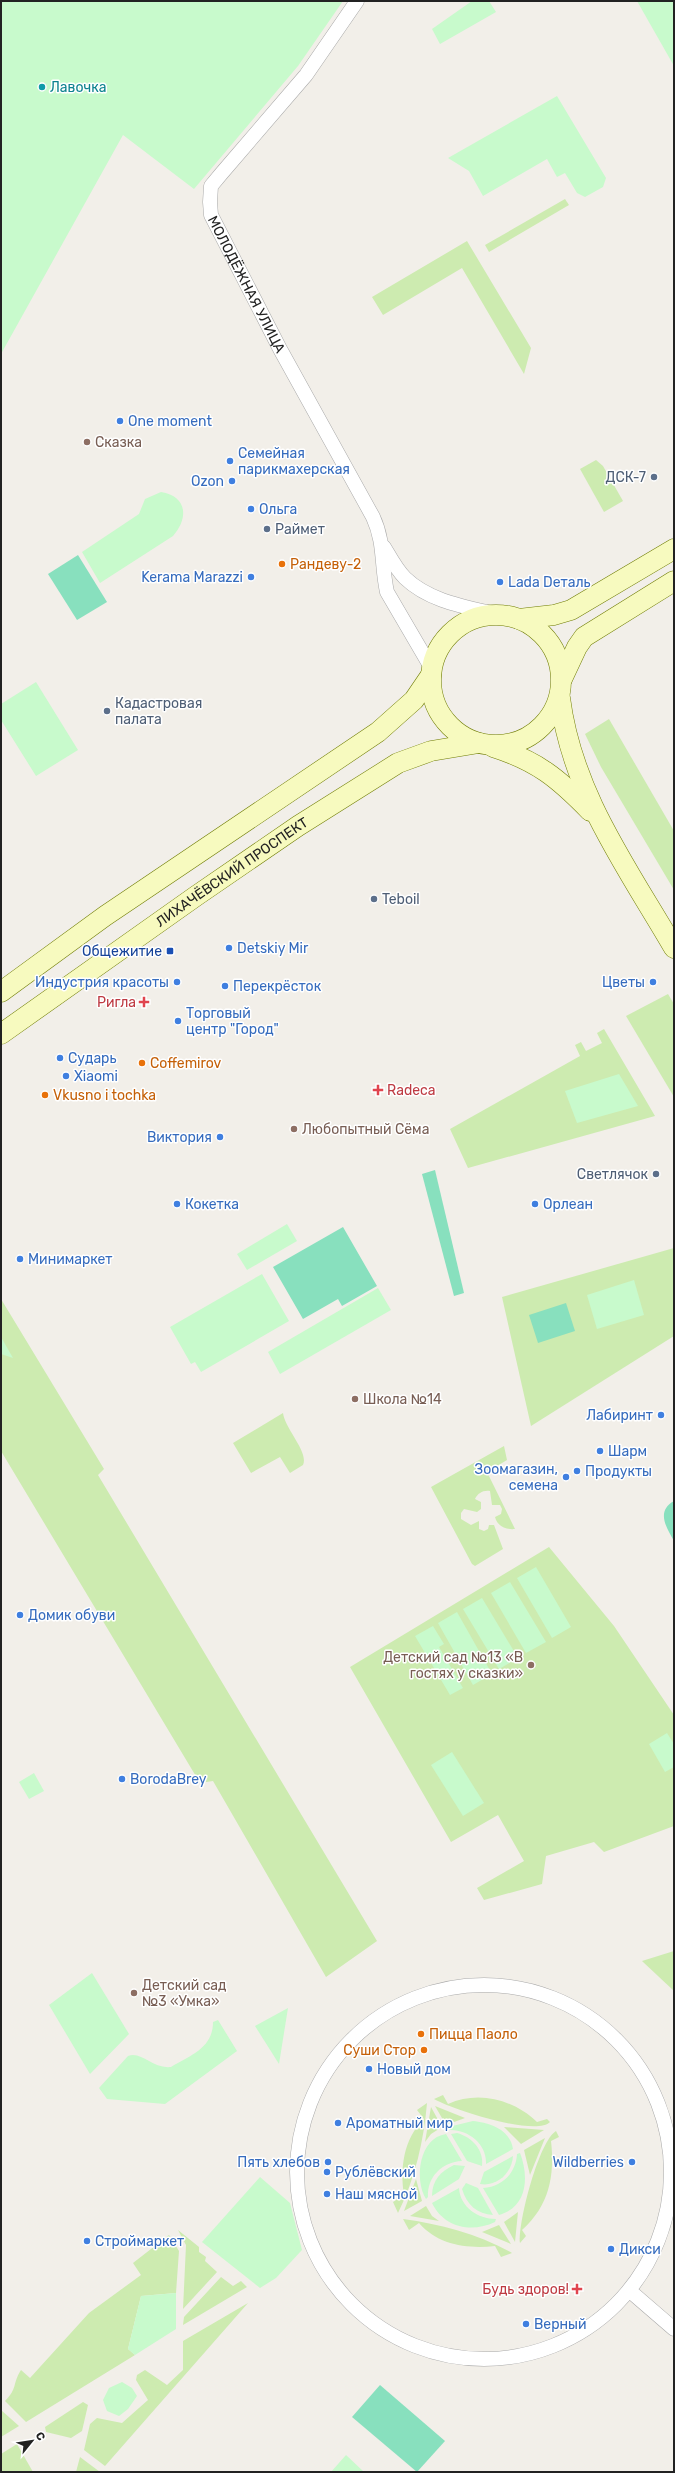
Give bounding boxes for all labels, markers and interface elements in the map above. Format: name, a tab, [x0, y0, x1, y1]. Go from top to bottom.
place label: Лавочка	[50, 79, 106, 96]
marker: Лавочка	[37, 82, 47, 92]
street label: МОЛОДЁЖНАЯ УЛИЦА	[204, 213, 289, 356]
place label: One moment	[128, 413, 212, 430]
marker: One moment	[115, 416, 125, 426]
place label: Сказка	[95, 434, 142, 451]
marker: Сказка	[82, 437, 92, 447]
place label: Семейная парикмахерская	[238, 445, 350, 478]
marker: Семейная парикмахерская	[225, 456, 235, 466]
place label: ДСК-7	[605, 469, 646, 486]
marker: ДСК-7	[649, 472, 659, 482]
place label: Ozon	[191, 473, 224, 490]
marker: Ozon	[227, 476, 237, 486]
place label: Ольга	[259, 501, 297, 518]
marker: Ольга	[246, 504, 256, 514]
place label: Раймет	[275, 521, 325, 538]
marker: Раймет	[262, 524, 272, 534]
place label: Рандеву-2	[290, 556, 361, 573]
marker: Рандеву-2	[277, 559, 287, 569]
place label: Kerama Marazzi	[141, 569, 243, 586]
marker: Kerama Marazzi	[246, 572, 256, 582]
place label: Lada Dеталь	[508, 574, 591, 591]
marker: Lada Dеталь	[495, 577, 505, 587]
place label: Кадастровая палата	[115, 695, 202, 728]
marker: Кадастровая палата	[102, 706, 112, 716]
street label: ЛИХАЧЁВСКИЙ ПРОСПЕКТ	[152, 813, 311, 930]
place label: Teboil	[382, 891, 420, 908]
marker: Teboil	[369, 894, 379, 904]
place label: Detskiy Mir	[237, 940, 309, 957]
place label: Общежитие	[82, 943, 162, 960]
marker: Detskiy Mir	[224, 943, 234, 953]
marker: Общежитие	[165, 946, 175, 956]
place label: Индустрия красоты	[35, 974, 169, 991]
place label: Цветы	[602, 974, 645, 991]
marker: Индустрия красоты	[172, 977, 182, 987]
marker: Цветы	[648, 977, 658, 987]
place label: Перекрёсток	[233, 978, 322, 995]
marker: Перекрёсток	[220, 981, 230, 991]
place label: Ригла	[97, 994, 136, 1011]
marker: Ригла	[139, 997, 149, 1007]
place label: Торговый центр "Город"	[186, 1005, 279, 1038]
marker: Торговый центр "Город"	[173, 1016, 183, 1026]
place label: Сударь	[68, 1050, 116, 1067]
marker: Сударь	[55, 1053, 65, 1063]
place label: Coffemirov	[150, 1055, 221, 1072]
marker: Coffemirov	[137, 1058, 147, 1068]
place label: Xiaomi	[74, 1068, 118, 1085]
marker: Xiaomi	[61, 1071, 71, 1081]
place label: Radeca	[387, 1082, 436, 1099]
marker: Radeca	[372, 1084, 384, 1096]
place label: Vkusno i tochka	[53, 1087, 156, 1104]
marker: Vkusno i tochka	[40, 1090, 50, 1100]
place label: Любопытный Сёма	[302, 1121, 429, 1138]
marker: Любопытный Сёма	[289, 1124, 299, 1134]
place label: Виктория	[147, 1129, 212, 1146]
marker: Виктория	[215, 1132, 225, 1142]
place label: Светлячок	[577, 1166, 648, 1183]
marker: Светлячок	[651, 1169, 661, 1179]
place label: Кокетка	[185, 1196, 239, 1213]
place label: Орлеан	[543, 1196, 593, 1213]
marker: Кокетка	[172, 1199, 182, 1209]
marker: Орлеан	[530, 1199, 540, 1209]
place label: Минимаркет	[28, 1251, 113, 1268]
marker: Минимаркет	[15, 1254, 25, 1264]
place label: Школа №14	[363, 1391, 442, 1408]
marker: Школа №14	[350, 1394, 360, 1404]
place label: Лабиринт	[586, 1407, 653, 1424]
marker: Лабиринт	[656, 1410, 666, 1420]
place label: Шарм	[608, 1443, 647, 1460]
marker: Шарм	[595, 1446, 605, 1456]
place label: Зоомагазин, семена	[475, 1461, 558, 1494]
place label: Продукты	[585, 1463, 652, 1480]
marker: Продукты	[572, 1466, 582, 1476]
marker: Зоомагазин, семена	[561, 1472, 571, 1482]
place label: Домик обуви	[28, 1607, 115, 1624]
marker: Домик обуви	[15, 1610, 25, 1620]
place label: Детский сад №13 «В гостях у сказки»	[383, 1649, 523, 1682]
marker: Детский сад №13 «В гостях у сказки»	[526, 1660, 536, 1670]
place label: BorodaBrey	[130, 1771, 207, 1788]
marker: BorodaBrey	[117, 1774, 127, 1784]
place label: Детский сад №3 «Умка»	[142, 1977, 227, 2010]
marker: Детский сад №3 «Умка»	[129, 1988, 139, 1998]
place label: Пицца Паоло	[429, 2026, 518, 2043]
marker: Пицца Паоло	[416, 2029, 426, 2039]
place label: Суши Стор	[343, 2042, 416, 2059]
marker: Суши Стор	[419, 2045, 429, 2055]
place label: Новый дом	[377, 2061, 451, 2078]
marker: Новый дом	[364, 2064, 374, 2074]
place label: Ароматный мир	[346, 2115, 453, 2132]
marker: Ароматный мир	[333, 2118, 343, 2128]
place label: Пять хлебов	[237, 2154, 320, 2171]
place label: Wildberries	[552, 2154, 624, 2171]
marker: Пять хлебов	[323, 2157, 333, 2167]
marker: Wildberries	[627, 2157, 637, 2167]
place label: Рублёвский	[335, 2164, 416, 2181]
marker: Рублёвский	[322, 2167, 332, 2177]
place label: Наш мясной	[335, 2186, 417, 2203]
marker: Наш мясной	[322, 2189, 332, 2199]
place label: Строймаркет	[95, 2233, 184, 2250]
marker: Строймаркет	[82, 2236, 92, 2246]
place label: Дикси	[619, 2241, 661, 2258]
marker: Дикси	[606, 2244, 616, 2254]
place label: Будь здоров!	[482, 2281, 569, 2298]
marker: Будь здоров!	[572, 2284, 582, 2294]
place label: Верный	[534, 2316, 587, 2333]
marker: Верный	[521, 2319, 531, 2329]
north arrow	[12, 2421, 52, 2461]
text: С	[33, 2430, 48, 2443]

